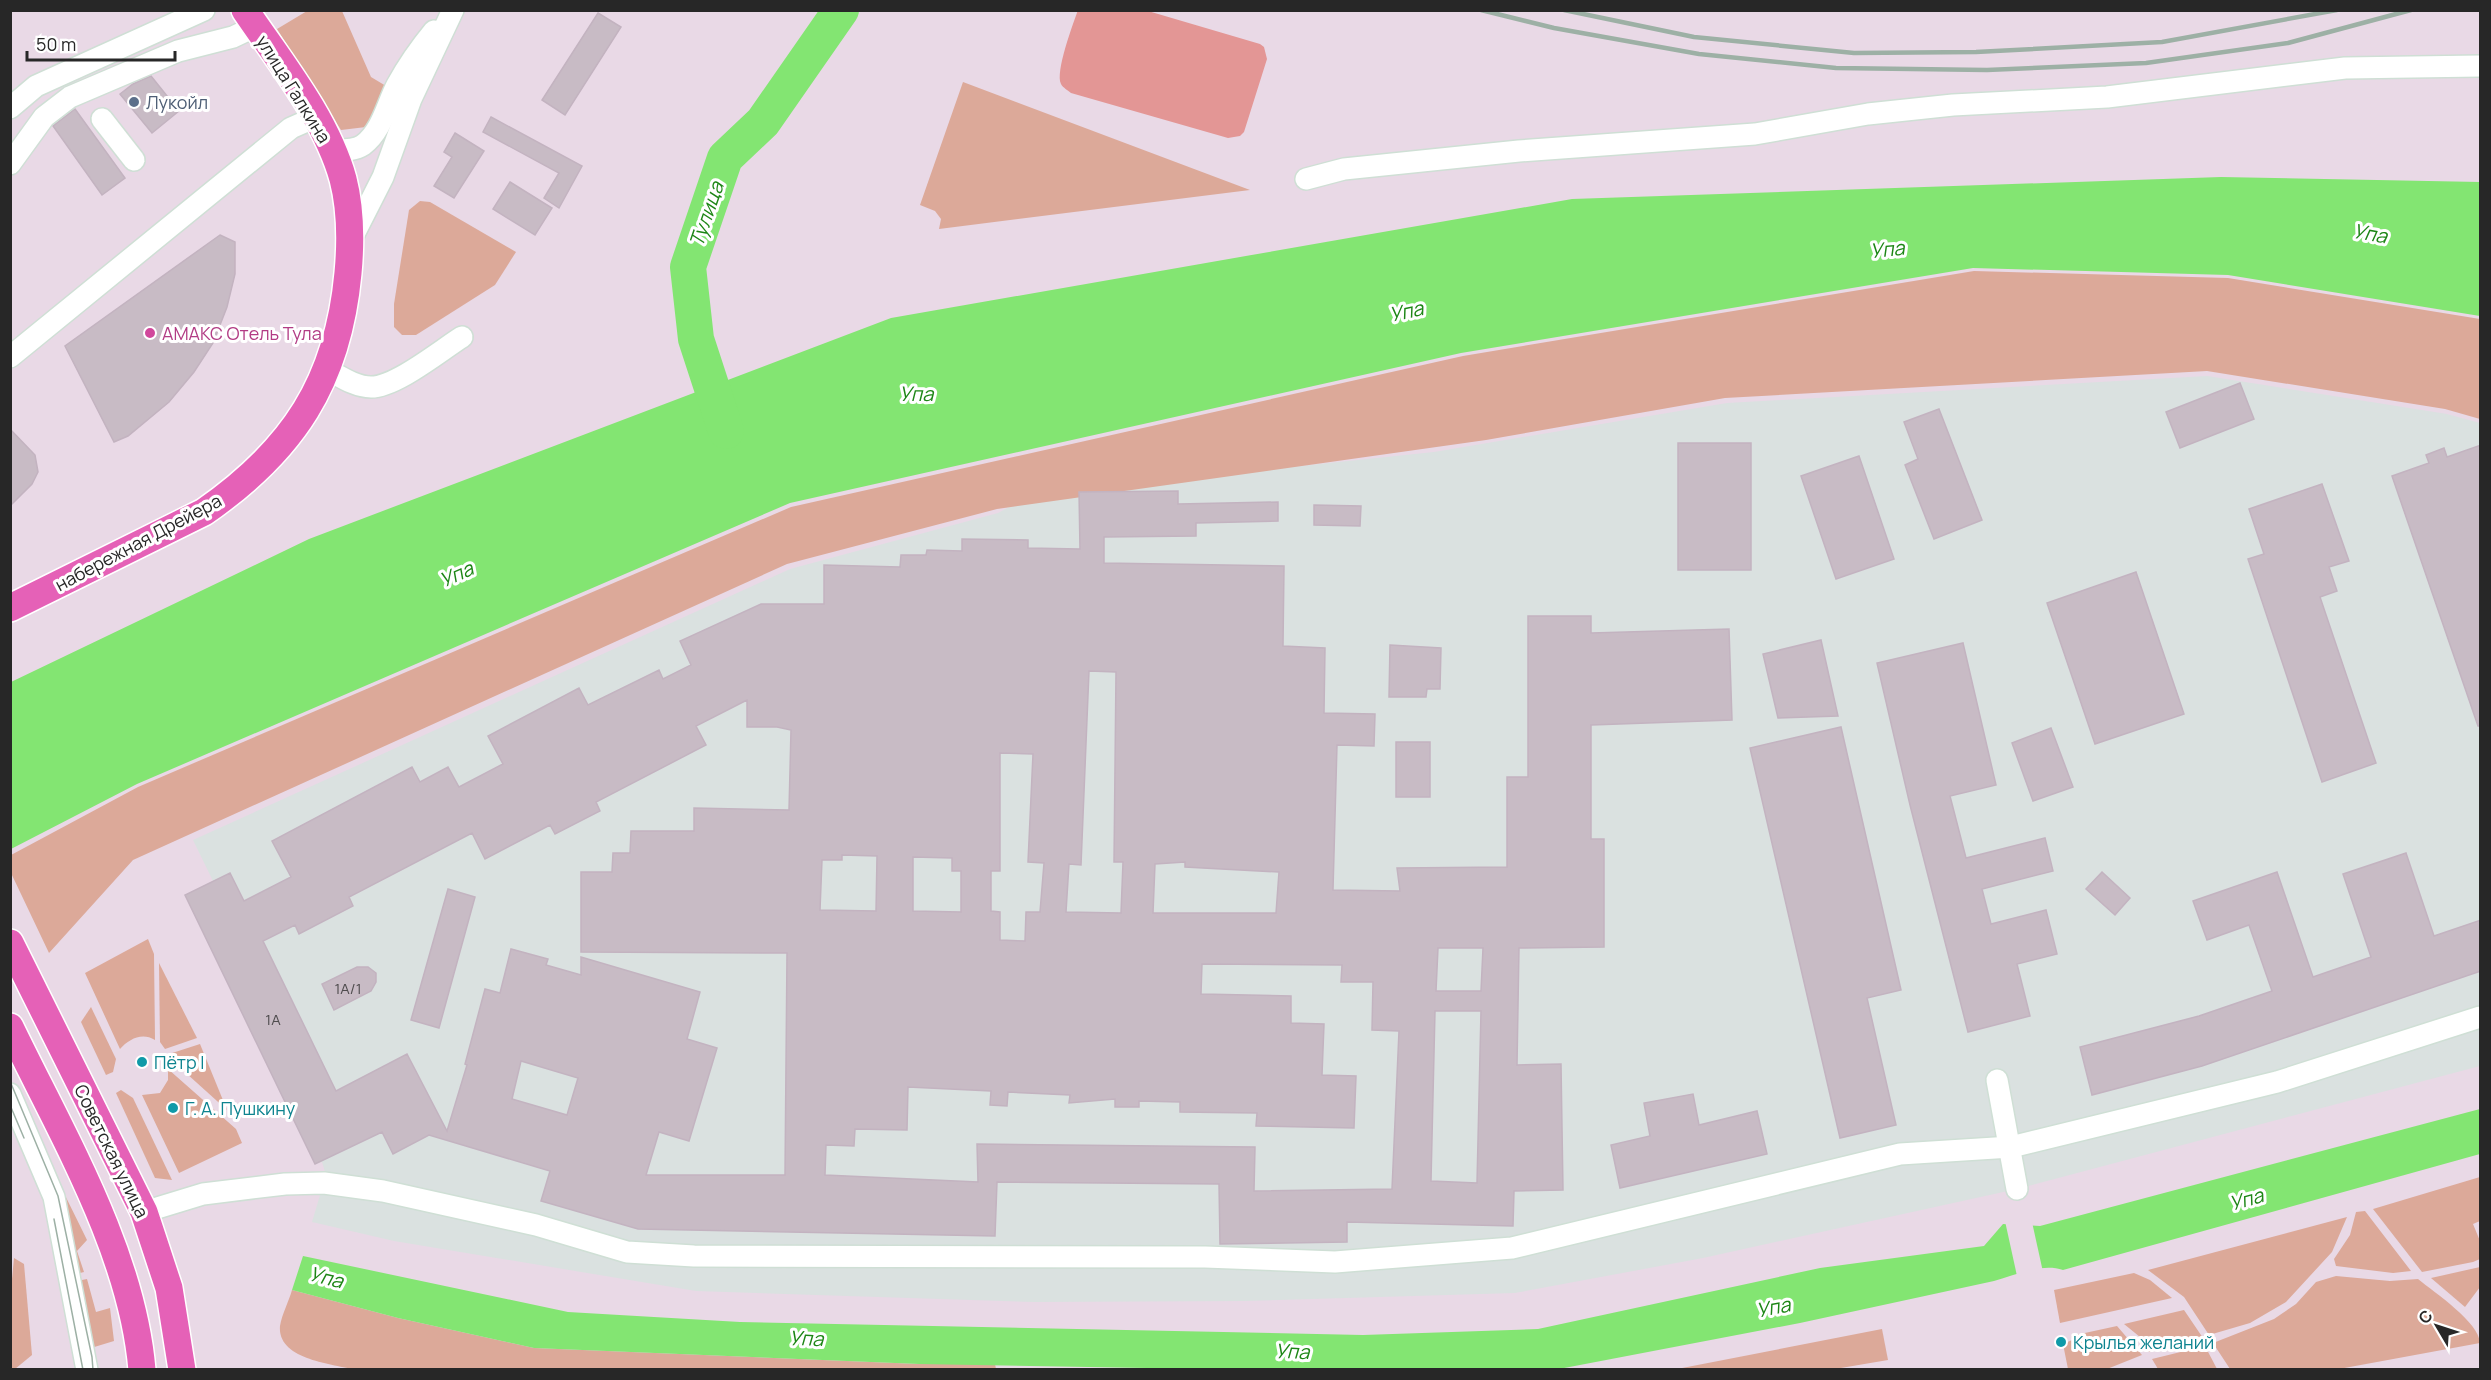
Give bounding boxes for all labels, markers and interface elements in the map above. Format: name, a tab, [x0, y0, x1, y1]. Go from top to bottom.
scale bar	[27, 24, 176, 62]
street label: улица Галкина	[251, 31, 337, 147]
text: 50 m	[36, 32, 76, 56]
place label: Лукойл	[146, 90, 208, 114]
marker: Лукойл	[127, 95, 141, 109]
water label: Тулица	[682, 177, 730, 250]
water label: Упа	[2351, 217, 2390, 249]
water label: Упа	[1868, 234, 1907, 264]
water label: Упа	[1386, 294, 1427, 328]
place label: АМАКС Отель Тула	[162, 321, 322, 345]
marker: АМАКС Отель Тула	[143, 326, 157, 340]
water label: Упа	[899, 380, 934, 407]
street label: набережная Дрейера	[51, 488, 225, 596]
water label: Упа	[435, 554, 478, 593]
house number: 1А/1	[334, 978, 362, 999]
house number: 1А	[265, 1009, 281, 1030]
place label: Пётр I	[154, 1050, 204, 1074]
marker: Пётр I	[135, 1055, 149, 1069]
street label: Советская улица	[69, 1080, 155, 1222]
place label: Г. А. Пушкину	[185, 1096, 296, 1120]
marker: Г. А. Пушкину	[166, 1101, 180, 1115]
water label: Упа	[2226, 1181, 2267, 1217]
water label: Упа	[306, 1260, 347, 1295]
water label: Упа	[1753, 1290, 1793, 1324]
north arrow	[2407, 1296, 2467, 1356]
text: С	[2413, 1305, 2438, 1328]
water label: Упа	[788, 1324, 825, 1352]
place label: Крылья желаний	[2073, 1330, 2214, 1354]
marker: Крылья желаний	[2054, 1335, 2068, 1349]
water label: Упа	[1274, 1337, 1311, 1365]

